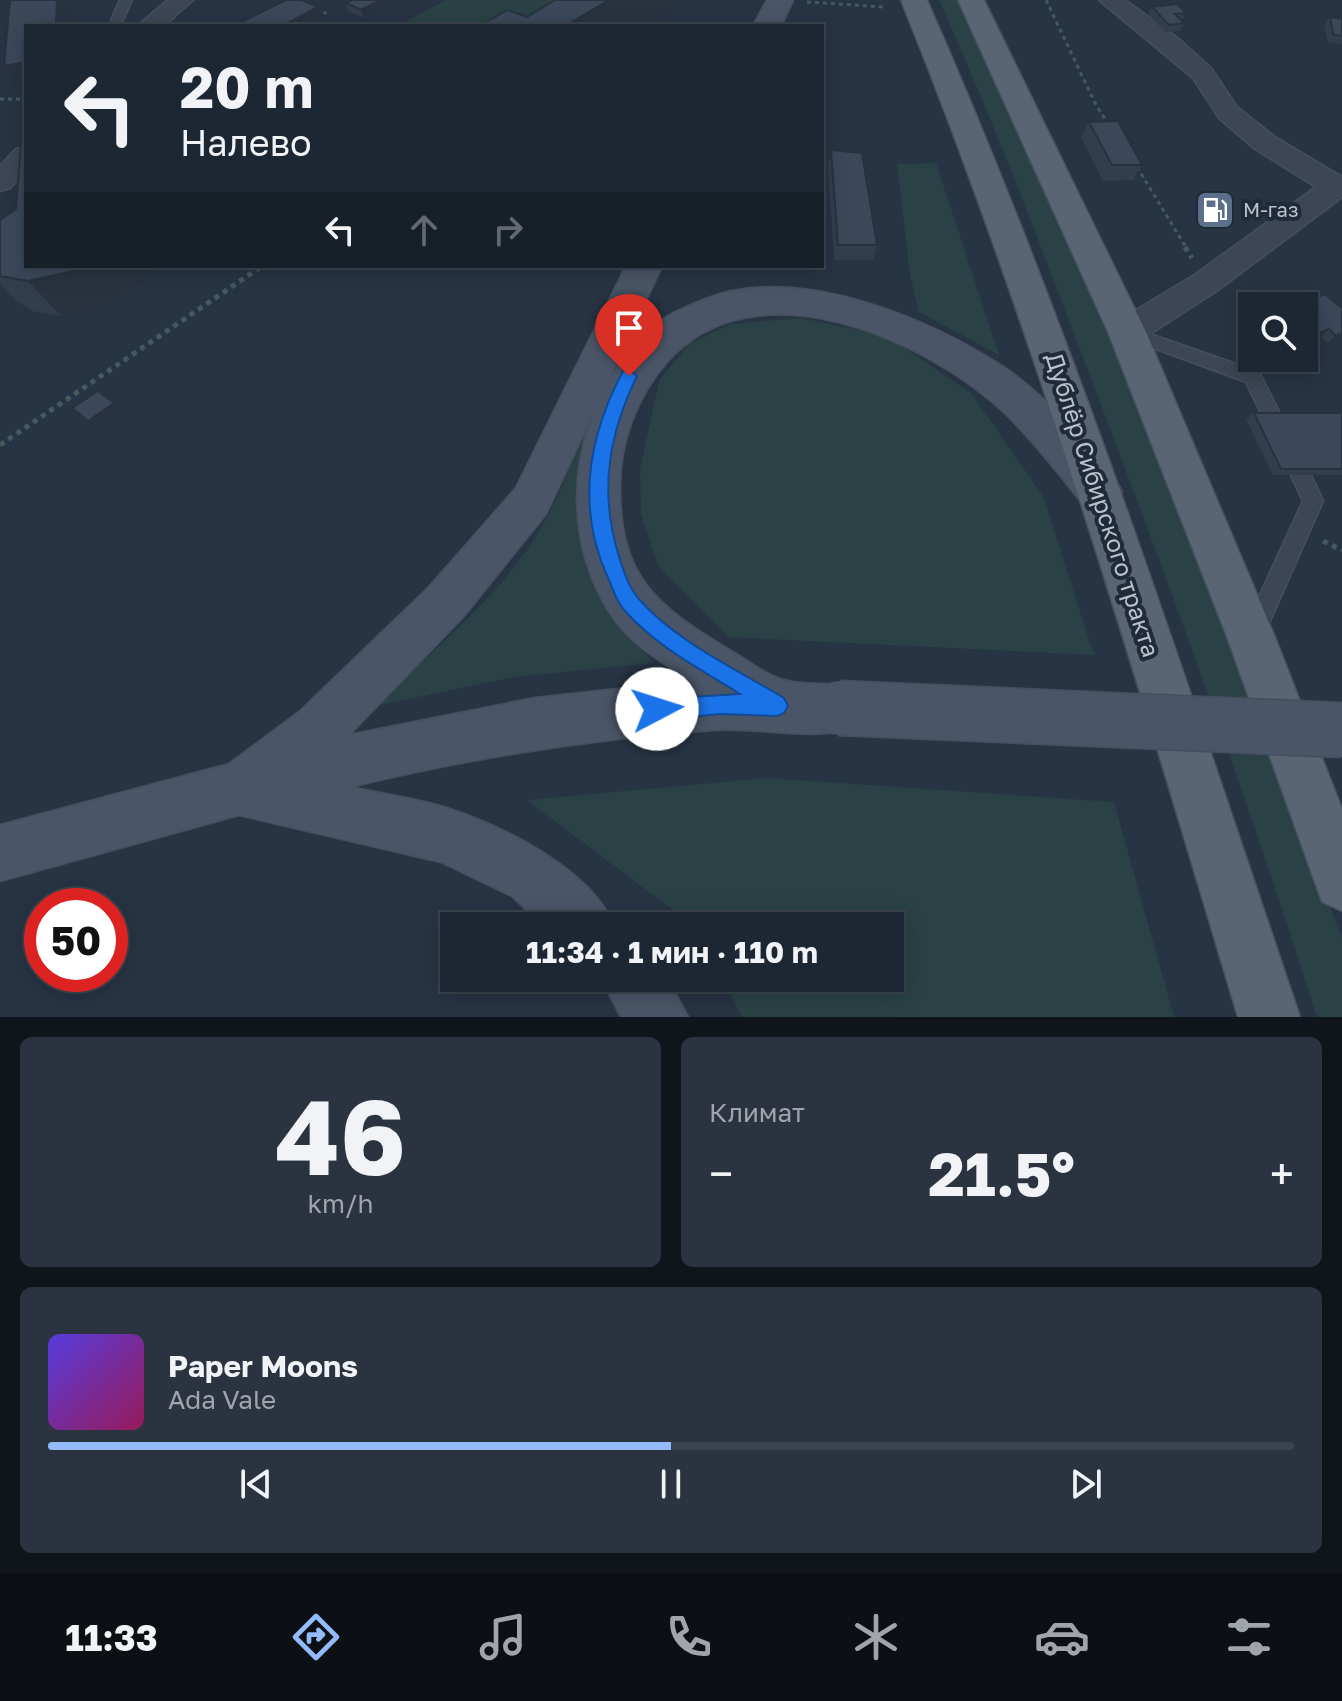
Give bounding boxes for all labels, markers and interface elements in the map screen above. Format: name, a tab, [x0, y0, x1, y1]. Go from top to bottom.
text: 20 m	[180, 53, 314, 120]
icon: left	[48, 56, 152, 160]
text: Налево	[180, 121, 312, 164]
fuel station icon: М-газ	[1194, 189, 1236, 231]
place label: М-газ	[1243, 197, 1298, 221]
icon: left	[318, 208, 362, 252]
icon: ahead	[402, 208, 446, 252]
icon: right	[486, 208, 530, 252]
map controls	[1238, 292, 1318, 372]
button: search	[1238, 292, 1318, 372]
pin	[595, 294, 663, 376]
icon: arrive	[607, 306, 651, 350]
street label: Дублёр Сибирского тракта	[1040, 349, 1166, 661]
position arrow	[615, 667, 699, 751]
speed limit sign: 50	[24, 888, 128, 992]
text: 11:34 · 1 мин · 110 m	[526, 934, 818, 970]
text: 46	[275, 1073, 406, 1198]
text: Климат	[709, 1097, 805, 1128]
text: 21.5°	[928, 1137, 1075, 1209]
text: −	[709, 1147, 733, 1200]
text: +	[1270, 1147, 1294, 1200]
text: km/h	[307, 1188, 374, 1219]
text: Paper Moons	[168, 1348, 358, 1384]
text: Ada Vale	[168, 1384, 276, 1415]
icon: previous	[234, 1462, 278, 1506]
icon: pause	[649, 1462, 693, 1506]
icon: next	[1064, 1462, 1108, 1506]
icon: directions	[288, 1609, 344, 1665]
icon: music	[475, 1609, 531, 1665]
icon: phone	[661, 1609, 717, 1665]
icon: climate	[848, 1609, 904, 1665]
icon: car	[1034, 1609, 1090, 1665]
icon: filters	[1221, 1609, 1277, 1665]
text: 11:33	[65, 1616, 158, 1659]

